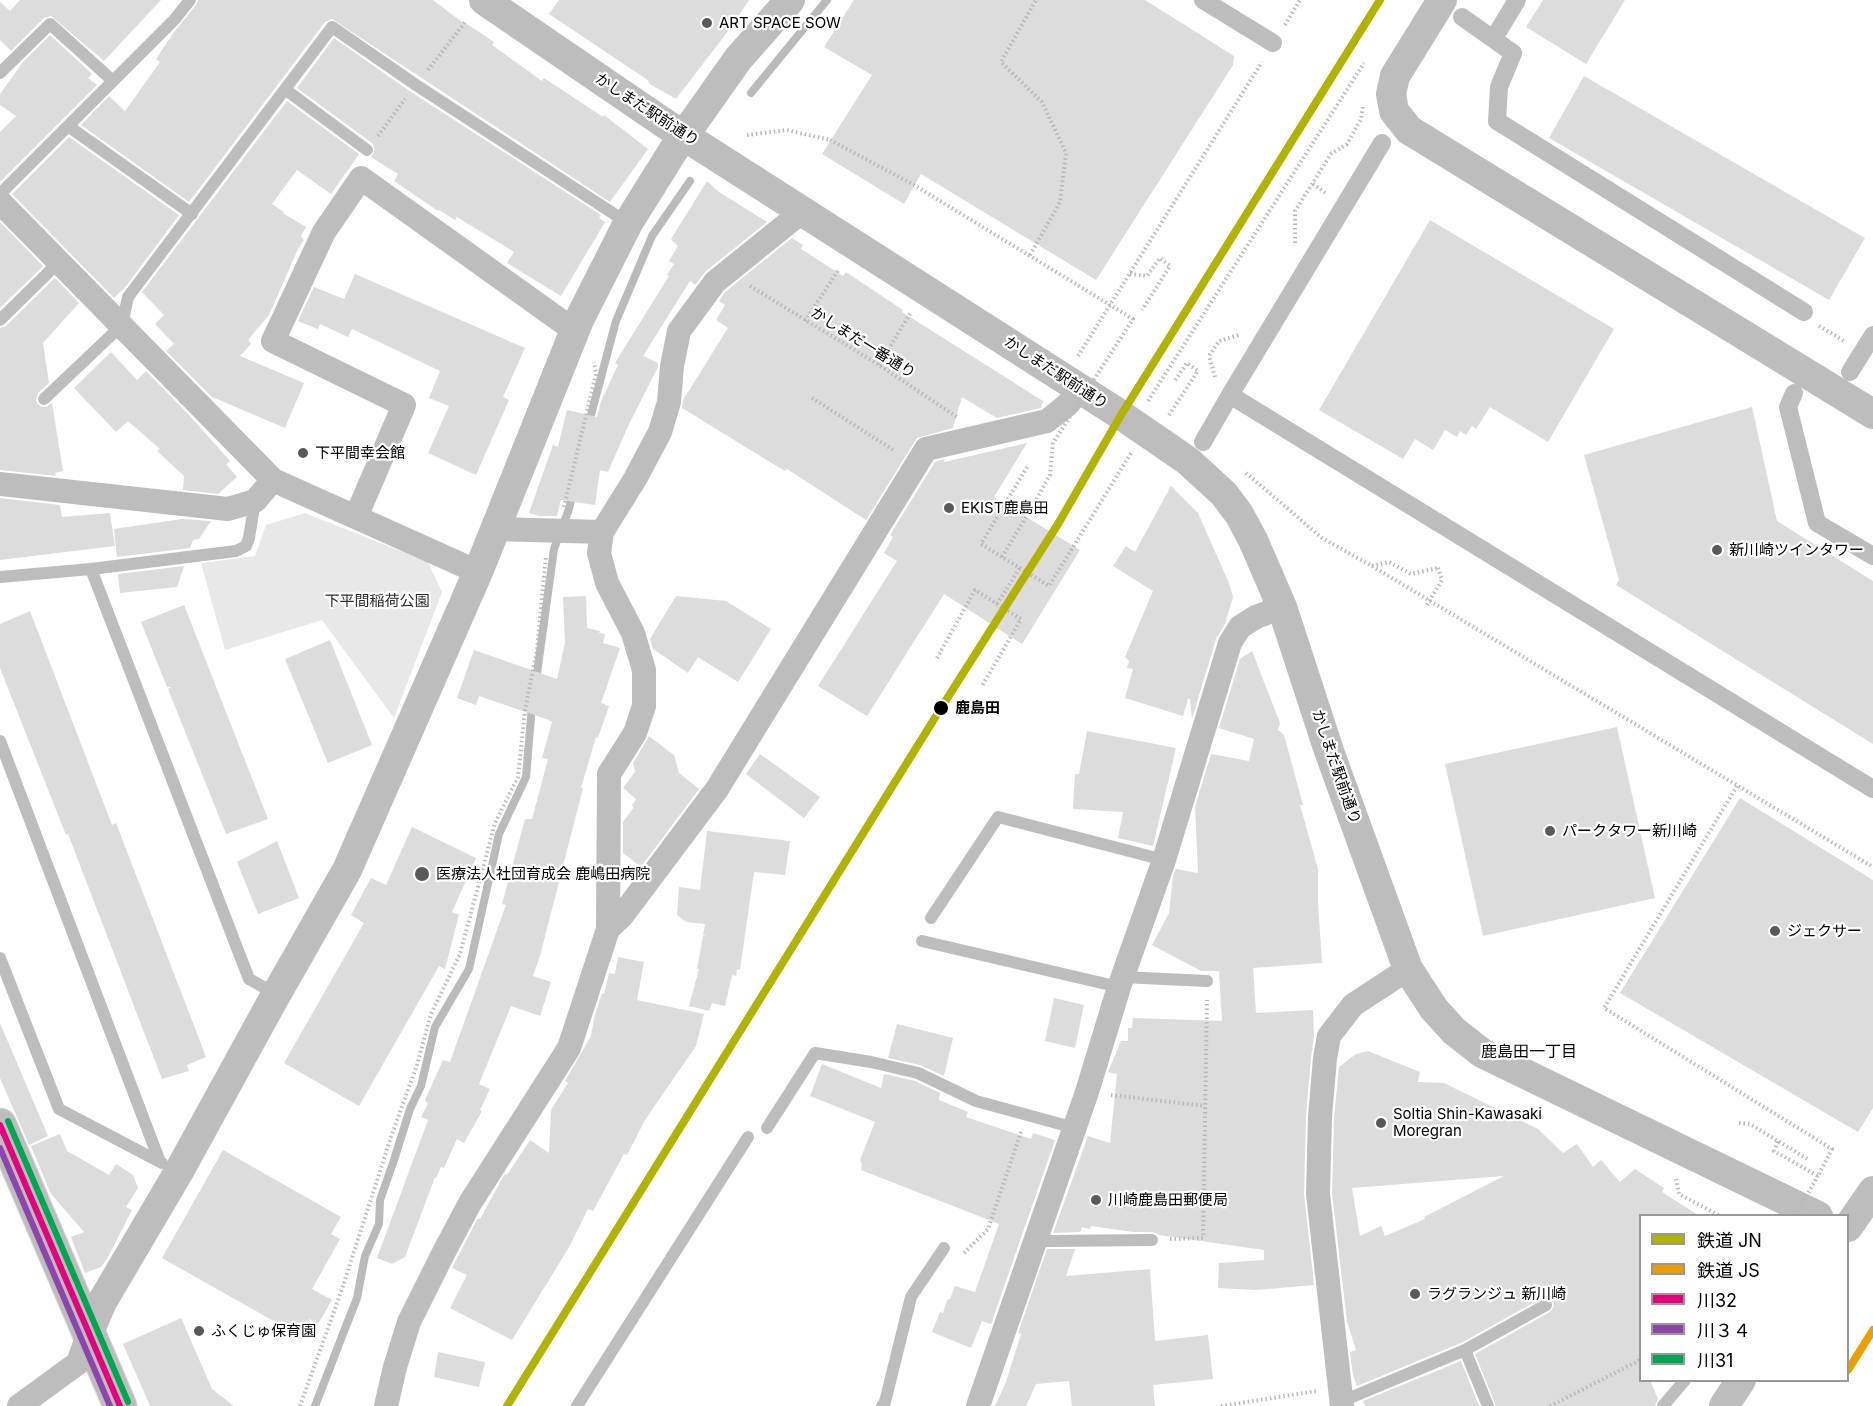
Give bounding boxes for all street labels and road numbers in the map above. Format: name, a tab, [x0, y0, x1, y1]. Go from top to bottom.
street label: かしまだ駅前通り	[592, 70, 702, 150]
street label: かしまだ一番通り	[807, 304, 919, 382]
street label: かしまだ駅前通り	[1001, 333, 1111, 413]
street label: かしまだ駅前通り	[1308, 707, 1364, 827]

